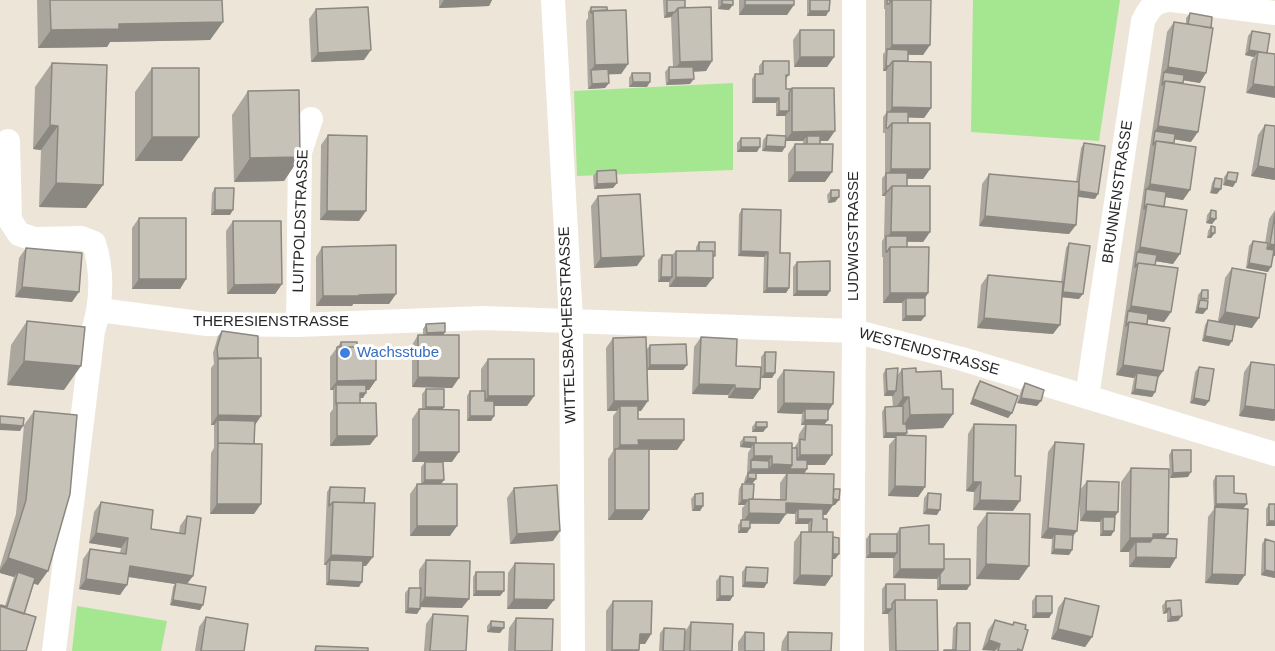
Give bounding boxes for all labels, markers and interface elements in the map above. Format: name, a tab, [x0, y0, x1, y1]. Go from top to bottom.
street label: BRUNNENSTRASSE	[1099, 119, 1137, 265]
street label: LUITPOLDSTRASSE	[290, 149, 312, 293]
street label: LUDWIGSTRASSE	[845, 171, 863, 301]
street label: WITTELSBACHERSTRASSE	[556, 226, 580, 424]
street label: THERESIENSTRASSE	[193, 313, 349, 331]
street label: WESTENDSTRASSE	[857, 325, 1001, 379]
place label: Wachsstube	[357, 344, 439, 362]
marker: Wachsstube	[338, 346, 352, 360]

